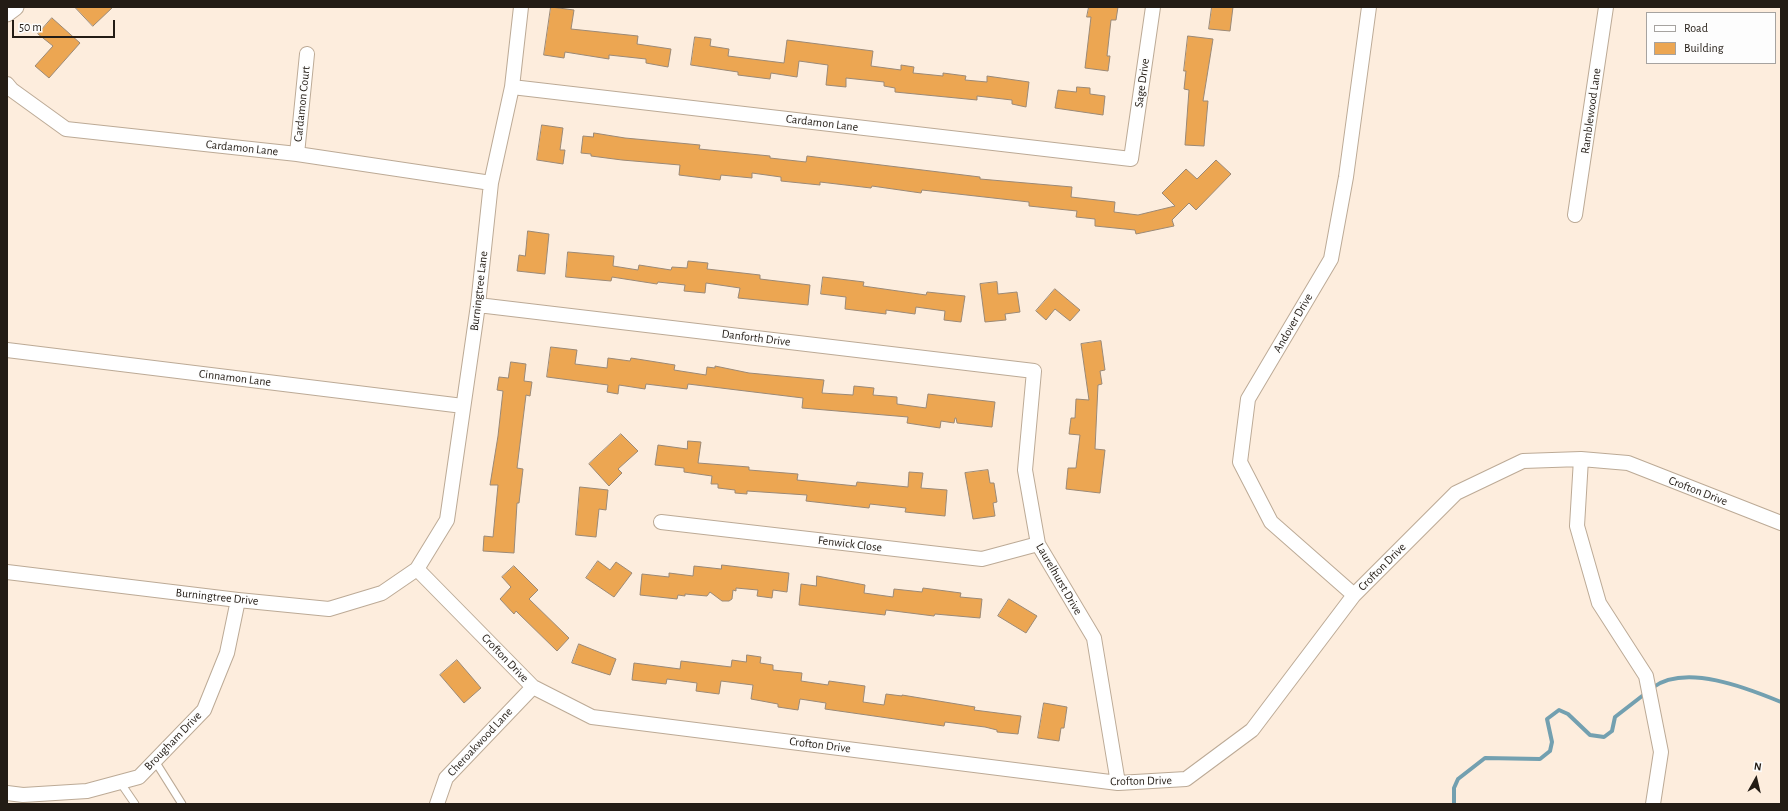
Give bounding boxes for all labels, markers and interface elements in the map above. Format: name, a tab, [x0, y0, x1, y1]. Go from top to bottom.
scale bar	[14, 12, 117, 38]
legend	[1646, 12, 1776, 64]
text: 50 m	[19, 21, 42, 33]
text: Road	[1684, 22, 1708, 34]
text: Building	[1684, 42, 1724, 54]
street label: Sage Drive	[1131, 58, 1153, 108]
street label: Cardamon Court	[291, 65, 313, 143]
street label: Ramblewood Lane	[1578, 67, 1604, 155]
street label: Cardamon Lane	[785, 111, 859, 135]
street label: Cardamon Lane	[205, 137, 279, 159]
street label: Burningtree Lane	[467, 250, 491, 332]
street label: Andover Drive	[1270, 291, 1316, 355]
street label: Danforth Drive	[721, 327, 791, 349]
street label: Cinnamon Lane	[198, 366, 272, 390]
street label: Crofton Drive	[1667, 473, 1729, 509]
street label: Fenwick Close	[817, 533, 883, 555]
street label: Crofton Drive	[1355, 540, 1409, 594]
street label: Laurelhurst Drive	[1033, 541, 1085, 617]
street label: Burningtree Drive	[175, 585, 259, 609]
street label: Crofton Drive	[478, 631, 532, 685]
street label: Cheroakwood Lane	[444, 705, 516, 779]
street label: Brougham Drive	[141, 709, 205, 773]
street label: Crofton Drive	[788, 734, 852, 756]
north arrow	[1736, 759, 1776, 799]
text: N	[1753, 761, 1762, 773]
street label: Crofton Drive	[1110, 773, 1172, 789]

